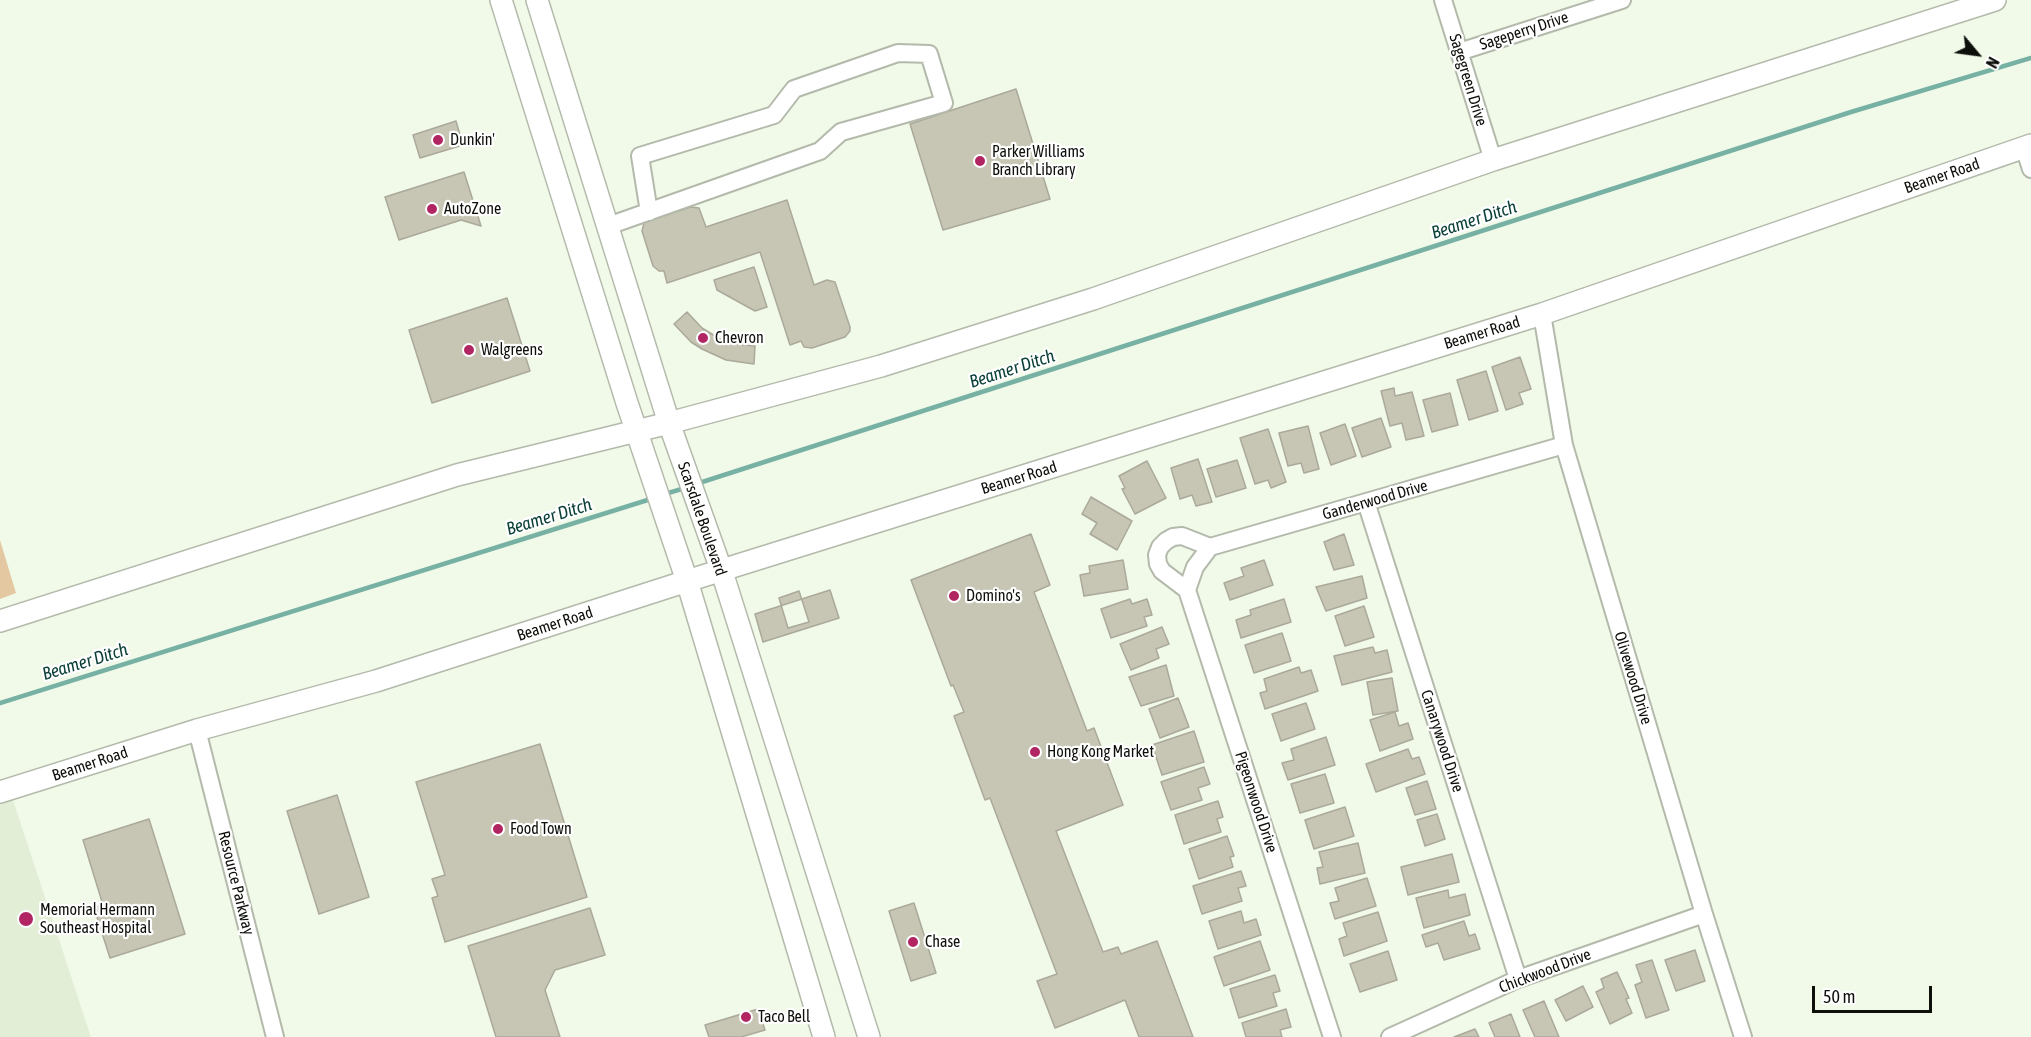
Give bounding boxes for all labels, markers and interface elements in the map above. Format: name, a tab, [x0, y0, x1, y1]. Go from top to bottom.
street label: Sageperry Drive	[1477, 8, 1571, 54]
north arrow	[1947, 24, 2007, 84]
street label: Sagegreen Drive	[1445, 32, 1491, 128]
text: N	[1983, 54, 2003, 71]
place label: Dunkin'	[450, 130, 495, 150]
marker: Dunkin'	[431, 133, 445, 147]
place label: Parker Williams Branch Library	[992, 142, 1085, 180]
marker: Parker Williams Branch Library	[973, 154, 987, 168]
street label: Beamer Road	[1902, 154, 1982, 198]
water label: Beamer Ditch	[1429, 196, 1519, 244]
place label: AutoZone	[444, 199, 501, 219]
marker: AutoZone	[425, 202, 439, 216]
street label: Beamer Road	[1442, 312, 1522, 354]
place label: Chevron	[715, 328, 764, 348]
marker: Chevron	[696, 331, 710, 345]
place label: Walgreens	[481, 340, 543, 360]
marker: Walgreens	[462, 343, 476, 357]
water label: Beamer Ditch	[967, 345, 1057, 393]
street label: Beamer Road	[979, 457, 1059, 499]
street label: Scarsdale Boulevard	[674, 460, 730, 578]
street label: Ganderwood Drive	[1320, 476, 1430, 524]
water label: Beamer Ditch	[504, 494, 594, 540]
place label: Domino's	[966, 586, 1021, 606]
marker: Domino's	[947, 589, 961, 603]
street label: Beamer Road	[515, 603, 595, 645]
street label: Olivewood Drive	[1610, 629, 1656, 727]
water label: Beamer Ditch	[40, 639, 130, 685]
street label: Canarywood Drive	[1416, 687, 1468, 795]
place label: Hong Kong Market	[1047, 742, 1154, 762]
street label: Beamer Road	[50, 743, 130, 785]
marker: Hong Kong Market	[1028, 745, 1042, 759]
street label: Pigeonwood Drive	[1231, 749, 1281, 855]
place label: Food Town	[510, 819, 572, 839]
marker: Food Town	[491, 822, 505, 836]
street label: Resource Parkway	[214, 829, 258, 937]
place label: Memorial Hermann Southeast Hospital	[40, 900, 155, 938]
marker: Memorial Hermann Southeast Hospital	[17, 910, 35, 928]
place label: Chase	[925, 932, 960, 952]
marker: Chase	[906, 935, 920, 949]
street label: Chickwood Drive	[1496, 945, 1594, 997]
scale bar	[1815, 974, 1935, 1012]
text: 50 m	[1823, 986, 1855, 1007]
place label: Taco Bell	[758, 1007, 810, 1027]
marker: Taco Bell	[739, 1010, 753, 1024]

